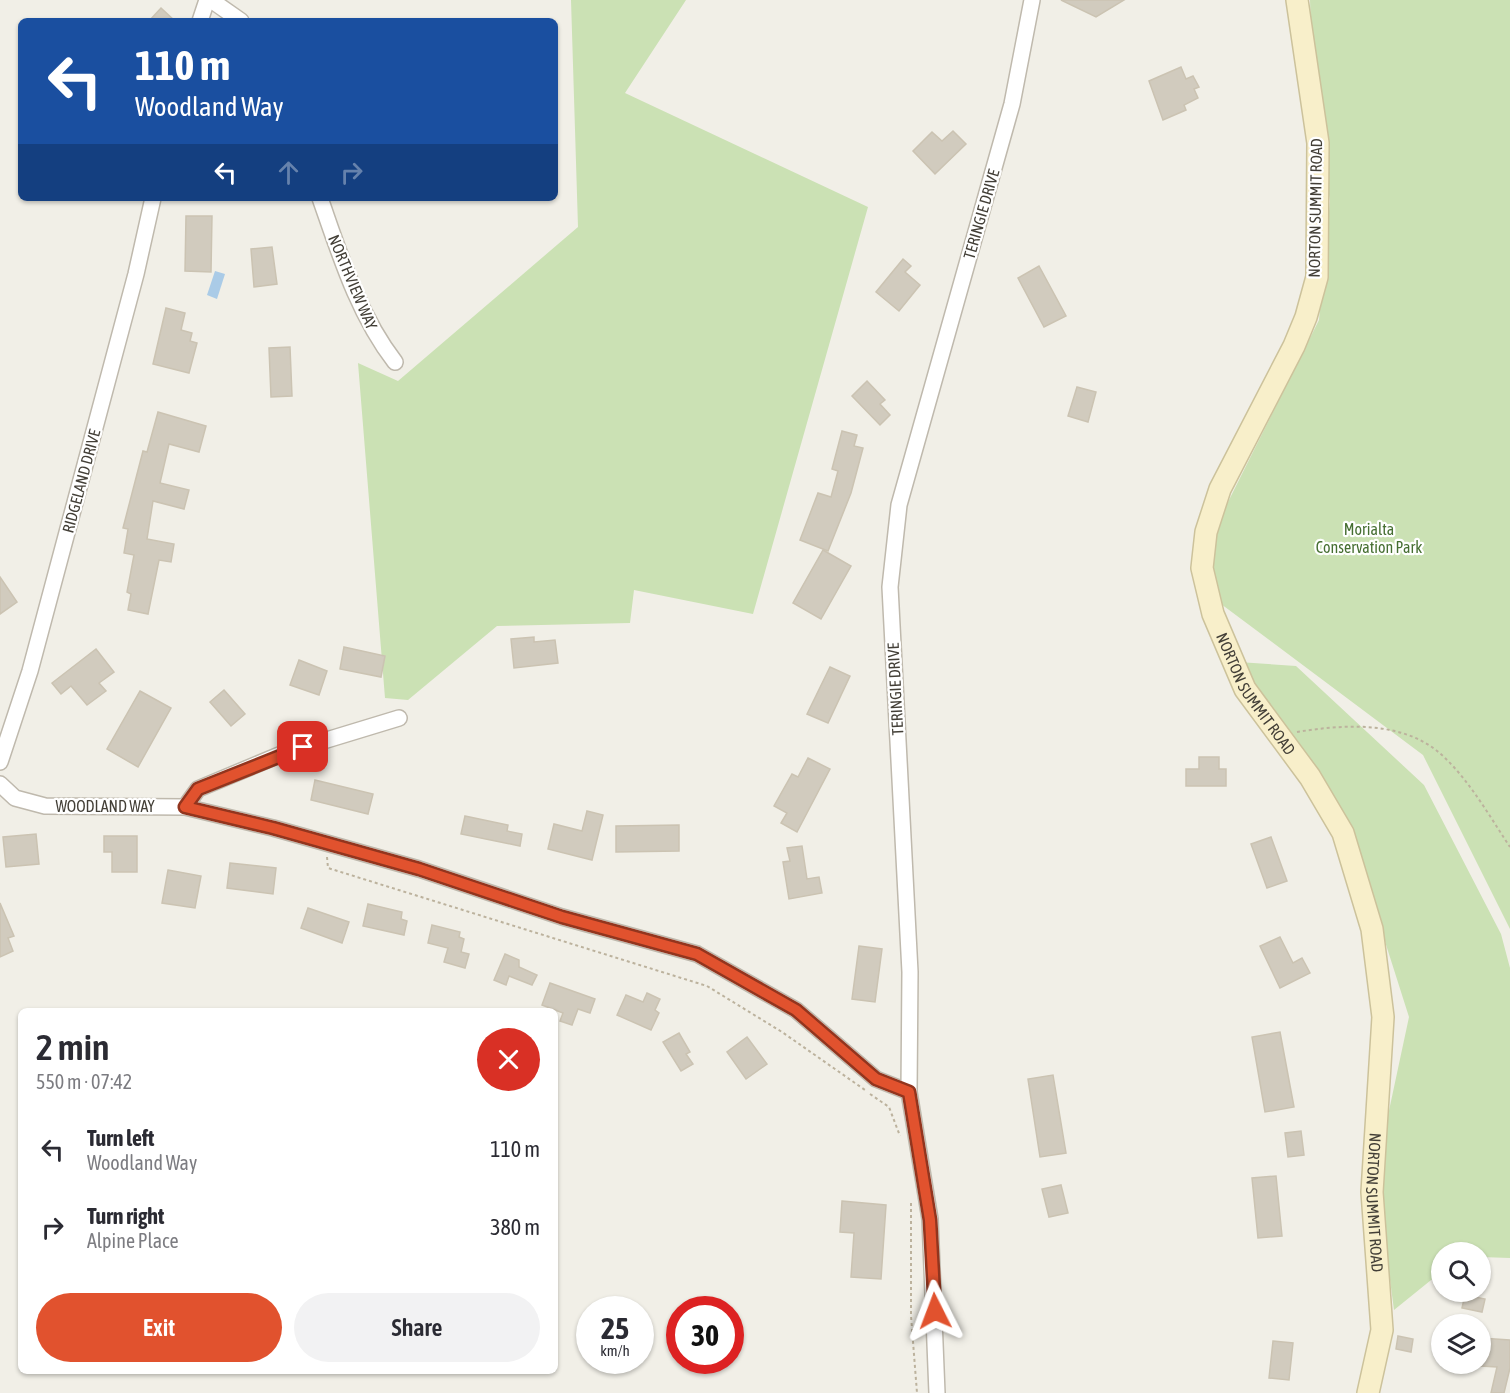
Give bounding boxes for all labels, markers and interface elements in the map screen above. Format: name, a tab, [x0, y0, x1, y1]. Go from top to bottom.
text: 110 m	[135, 41, 230, 89]
icon: left	[36, 42, 114, 120]
text: Woodland Way	[135, 91, 284, 122]
street label: NORTON SUMMIT ROAD	[1305, 138, 1325, 278]
icon: left	[209, 156, 242, 189]
icon: ahead	[272, 156, 305, 189]
icon: right	[335, 156, 368, 189]
street label: TERINGIE DRIVE	[960, 167, 1002, 261]
street label: NORTHVIEW WAY	[325, 232, 381, 333]
street label: RIDGELAND DRIVE	[59, 427, 104, 535]
park label: Morialta Conservation Park	[1316, 520, 1422, 556]
street label: NORTON SUMMIT ROAD	[1213, 630, 1299, 758]
street label: TERINGIE DRIVE	[884, 642, 906, 736]
pin	[277, 721, 328, 772]
icon: arrive	[286, 730, 319, 763]
street label: WOODLAND WAY	[55, 797, 155, 815]
text: 2 min	[36, 1026, 110, 1068]
button: close	[477, 1028, 540, 1091]
text: 550 m · 07:42	[36, 1070, 132, 1093]
text: Turn left	[87, 1125, 154, 1151]
street label: NORTON SUMMIT ROAD	[1363, 1132, 1387, 1273]
icon: left	[36, 1133, 69, 1166]
text: 110 m	[490, 1136, 540, 1162]
text: Woodland Way	[87, 1151, 197, 1174]
text: Turn right	[87, 1203, 164, 1229]
icon: right	[36, 1211, 69, 1244]
text: 380 m	[490, 1214, 540, 1240]
text: Alpine Place	[87, 1229, 179, 1252]
map controls	[1431, 1242, 1491, 1374]
button: search	[1431, 1242, 1491, 1302]
position arrow	[903, 1279, 967, 1343]
button: Exit	[36, 1293, 282, 1362]
button: Share	[294, 1293, 540, 1362]
speed limit sign: 30	[666, 1296, 744, 1374]
text: 25	[601, 1311, 629, 1345]
button: layers	[1431, 1314, 1491, 1374]
text: km/h	[600, 1342, 630, 1359]

